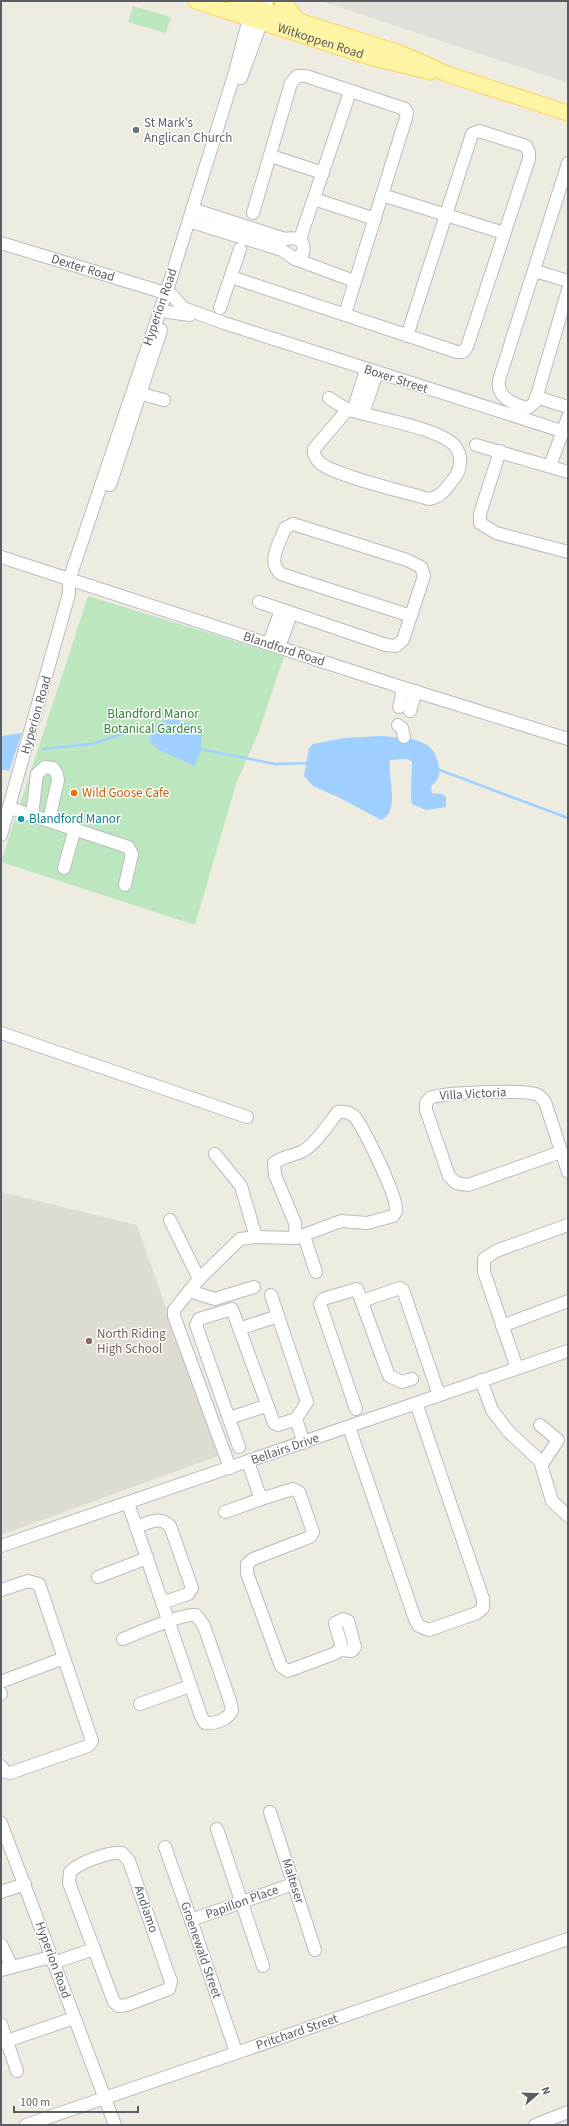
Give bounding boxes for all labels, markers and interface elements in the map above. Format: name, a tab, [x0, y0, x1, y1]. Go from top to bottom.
street label: Witkoppen Road	[275, 19, 366, 63]
place label: St Mark's Anglican Church	[144, 114, 232, 147]
marker: St Mark's Anglican Church	[131, 125, 141, 135]
street label: Dexter Road	[49, 250, 117, 286]
street label: Hyperion Road	[138, 266, 182, 348]
street label: Boxer Street	[362, 360, 431, 398]
street label: Blandford Road	[241, 627, 327, 671]
street label: Hyperion Road	[16, 674, 56, 756]
park label: Blandford Manor Botanical Gardens	[104, 705, 203, 738]
place label: Wild Goose Cafe	[82, 784, 169, 802]
marker: Wild Goose Cafe	[69, 788, 79, 798]
place label: Blandford Manor	[29, 810, 121, 828]
marker: Blandford Manor	[16, 814, 26, 824]
street label: Villa Victoria	[439, 1083, 507, 1105]
place label: North Riding High School	[97, 1325, 166, 1358]
marker: North Riding High School	[84, 1336, 94, 1346]
street label: Bellairs Drive	[248, 1429, 322, 1469]
street label: Malteser	[277, 1856, 309, 1906]
street label: Papillon Place	[203, 1880, 281, 1924]
street label: Andiamo	[130, 1883, 162, 1935]
street label: Groenewald Street	[176, 1899, 226, 2001]
street label: Hyperion Road	[31, 1919, 75, 2001]
street label: Pritchard Street	[254, 2009, 341, 2054]
north arrow	[517, 2074, 557, 2114]
text: N	[538, 2085, 554, 2097]
scale bar	[14, 2088, 138, 2114]
text: 100 m	[20, 2094, 50, 2111]

